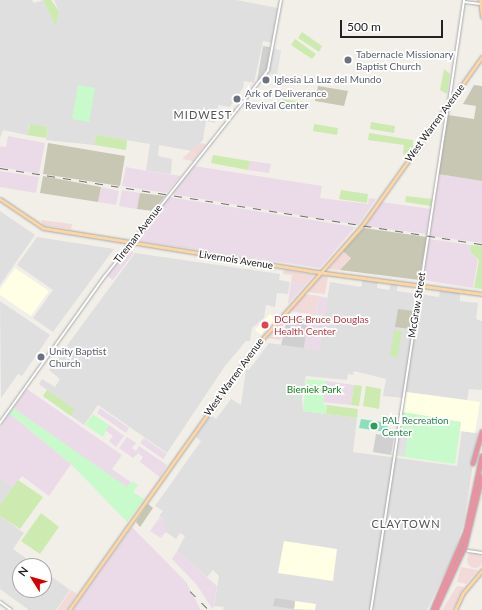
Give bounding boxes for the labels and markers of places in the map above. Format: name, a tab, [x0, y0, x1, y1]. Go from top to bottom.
place label: Tabernacle Missionary Baptist Church	[356, 48, 453, 72]
marker: Tabernacle Missionary Baptist Church	[343, 55, 353, 65]
place label: Iglesia La Luz del Mundo	[274, 74, 381, 86]
marker: Iglesia La Luz del Mundo	[261, 75, 271, 85]
place label: Ark of Deliverance Revival Center	[245, 87, 327, 110]
marker: Ark of Deliverance Revival Center	[232, 94, 242, 104]
place label: DCHC Bruce Douglas Health Center	[274, 313, 369, 336]
marker: DCHC Bruce Douglas Health Center	[259, 319, 271, 331]
place label: Unity Baptist Church	[49, 345, 106, 368]
marker: Unity Baptist Church	[36, 352, 46, 362]
place label: PAL Recreation Center	[382, 414, 449, 438]
marker: PAL Recreation Center	[369, 421, 379, 431]

